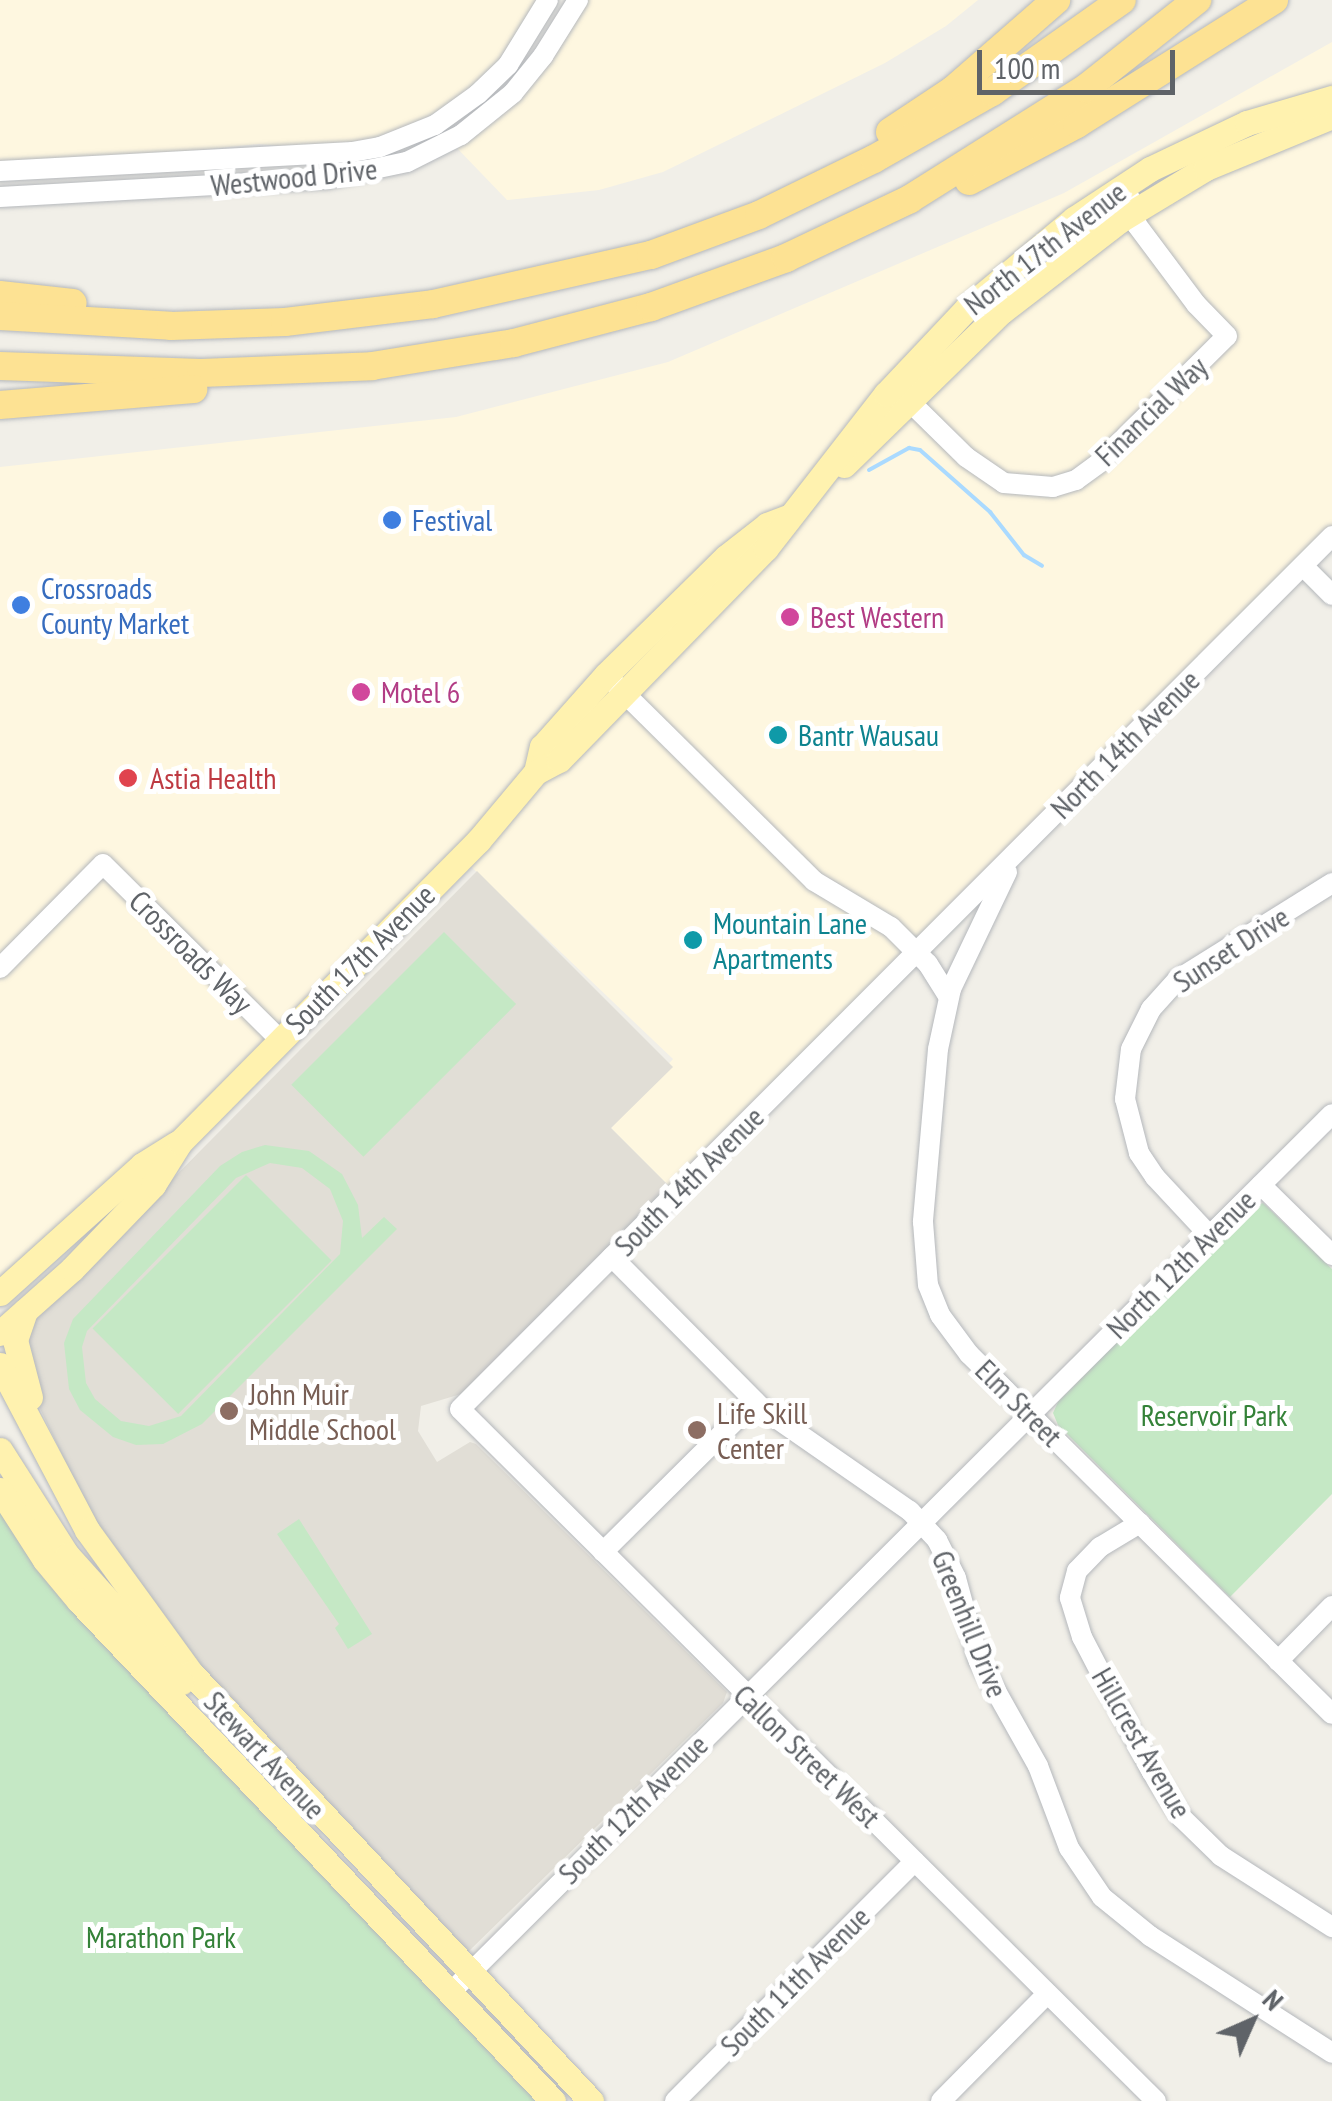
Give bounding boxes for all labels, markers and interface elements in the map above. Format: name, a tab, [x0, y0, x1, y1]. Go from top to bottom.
scale bar	[982, 30, 1180, 92]
text: 100 m	[994, 48, 1060, 87]
street label: Westwood Drive	[209, 150, 379, 204]
street label: North 17th Avenue	[957, 173, 1133, 323]
street label: Financial Way	[1087, 349, 1215, 473]
place label: Festival	[412, 502, 492, 538]
marker: Festival	[381, 509, 403, 531]
place label: Crossroads County Market	[41, 570, 190, 640]
marker: Crossroads County Market	[10, 594, 32, 616]
place label: Best Western	[810, 599, 945, 635]
marker: Best Western	[779, 606, 801, 628]
street label: North 14th Avenue	[1043, 662, 1207, 826]
place label: Motel 6	[381, 674, 460, 710]
marker: Motel 6	[350, 681, 372, 703]
place label: Bantr Wausau	[798, 717, 939, 753]
marker: Bantr Wausau	[767, 724, 789, 746]
place label: Astia Health	[150, 760, 276, 796]
marker: Astia Health	[115, 765, 141, 791]
street label: South 17th Avenue	[278, 877, 442, 1041]
street label: Crossroads Way	[122, 883, 260, 1021]
street label: Sunset Drive	[1166, 898, 1296, 1000]
place label: Mountain Lane Apartments	[713, 905, 867, 976]
marker: Mountain Lane Apartments	[682, 929, 704, 951]
street label: South 14th Avenue	[607, 1099, 771, 1263]
street label: North 12th Avenue	[1099, 1182, 1263, 1346]
street label: Elm Street	[968, 1352, 1070, 1454]
place label: John Muir Middle School	[249, 1376, 396, 1446]
place label: Life Skill Center	[717, 1395, 807, 1466]
park label: Reservoir Park	[1141, 1397, 1287, 1433]
marker: John Muir Middle School	[218, 1400, 240, 1422]
marker: Life Skill Center	[686, 1419, 708, 1441]
street label: Greenhill Drive	[924, 1545, 1016, 1703]
street label: Hillcrest Avenue	[1084, 1661, 1200, 1825]
street label: Callon Street West	[726, 1677, 888, 1835]
street label: Stewart Avenue	[197, 1683, 333, 1827]
street label: South 12th Avenue	[551, 1727, 715, 1891]
street label: South 11th Avenue	[713, 1899, 877, 2063]
park label: Marathon Park	[86, 1919, 236, 1955]
north arrow	[1202, 1971, 1302, 2071]
text: N	[1255, 1981, 1292, 2018]

